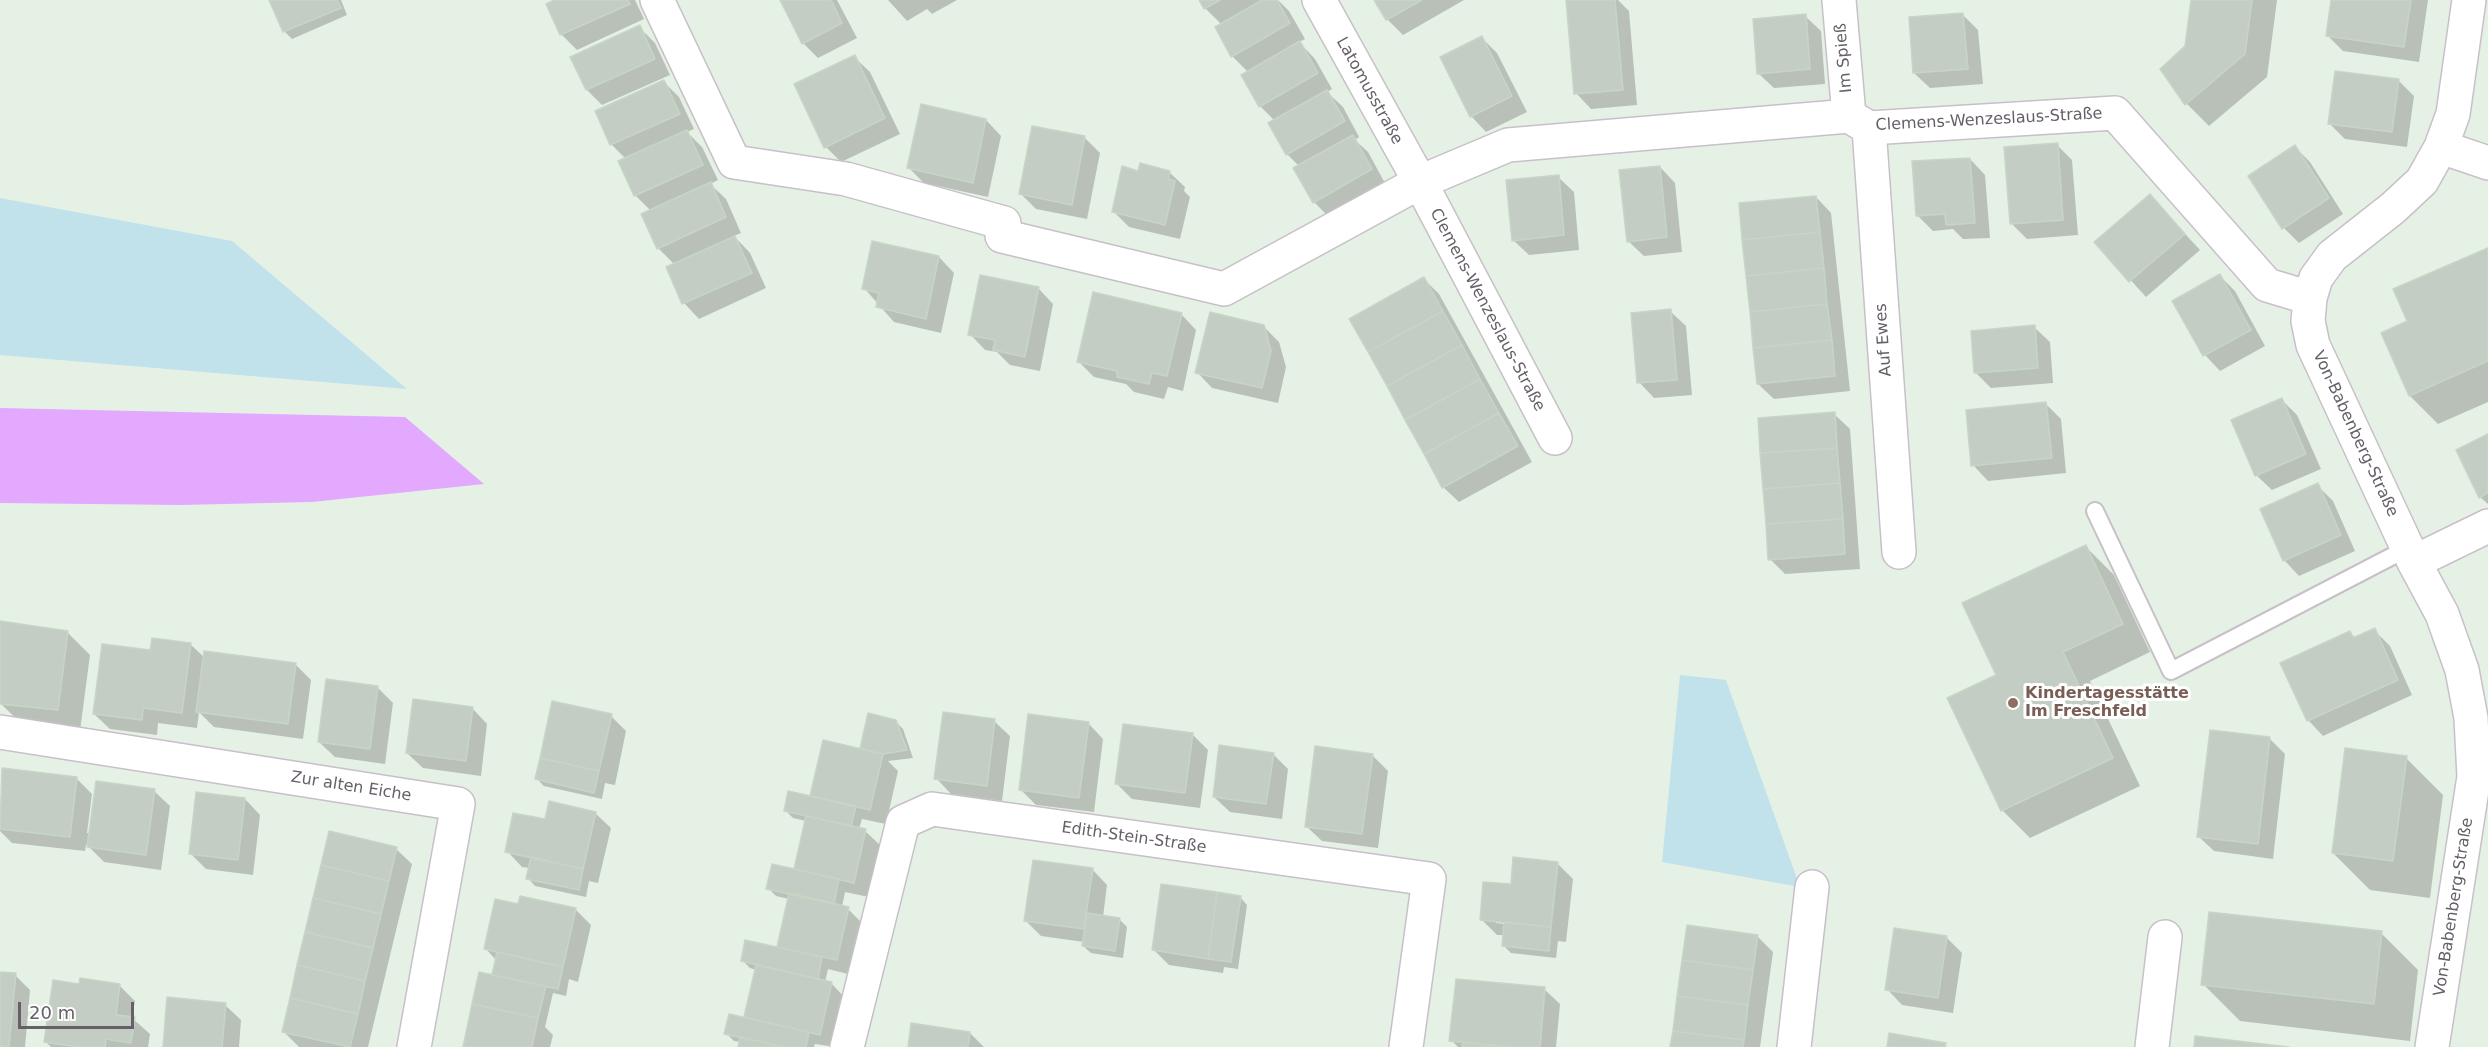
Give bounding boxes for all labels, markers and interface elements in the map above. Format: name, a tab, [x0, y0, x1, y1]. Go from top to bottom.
street label: Im Spieß	[1831, 22, 1857, 94]
street label: Latomusstraße	[1332, 34, 1406, 148]
street label: Clemens-Wenzeslaus-Straße	[1875, 104, 2103, 136]
street label: Clemens-Wenzeslaus-Straße	[1425, 205, 1549, 415]
street label: Auf Ewes	[1872, 303, 1896, 377]
street label: Von-Babenberg-Straße	[2308, 348, 2402, 520]
place label: Kindertagesstätte Im Freschfeld	[2025, 684, 2189, 722]
marker: Kindertagesstätte Im Freschfeld	[2006, 696, 2020, 710]
street label: Zur alten Eiche	[289, 768, 413, 806]
street label: Von-Babenberg-Straße	[2430, 816, 2478, 998]
street label: Edith-Stein-Straße	[1060, 818, 1208, 858]
scale bar	[21, 990, 136, 1028]
text: 20 m	[29, 1002, 75, 1023]

